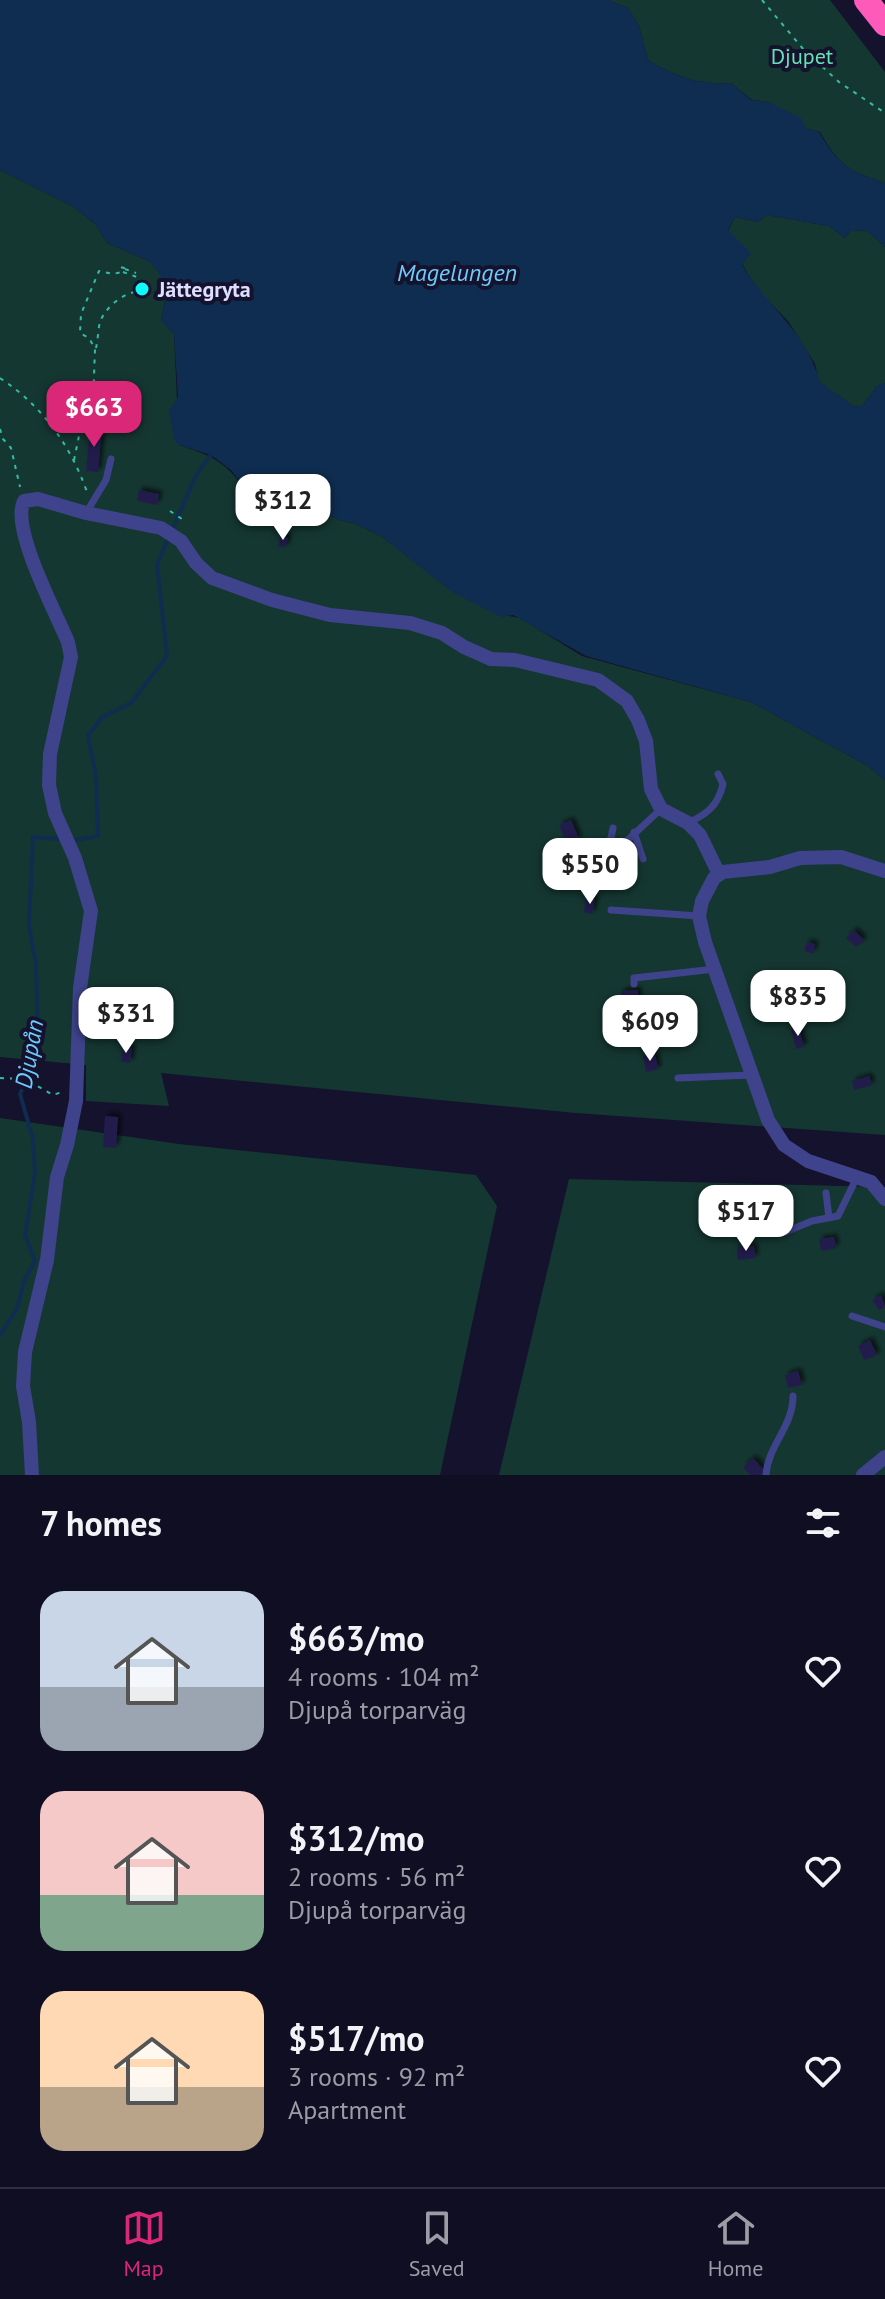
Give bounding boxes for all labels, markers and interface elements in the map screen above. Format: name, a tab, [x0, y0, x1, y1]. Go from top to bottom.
park label: Djupet	[771, 42, 834, 70]
water label: Magelungen	[397, 257, 517, 288]
place label: Jättegryta	[157, 275, 251, 303]
marker: Jättegryta	[133, 280, 151, 298]
pin: $663	[47, 381, 141, 449]
text: $663	[65, 390, 123, 423]
pin: $312	[236, 474, 330, 542]
text: $312	[254, 483, 312, 516]
pin: $550	[543, 838, 637, 906]
text: $550	[561, 847, 619, 880]
pin: $835	[751, 970, 845, 1038]
text: $835	[769, 979, 827, 1012]
pin: $331	[79, 987, 173, 1055]
pin: $609	[603, 995, 697, 1063]
text: $331	[97, 996, 155, 1029]
text: $609	[621, 1004, 679, 1037]
water label: Djupån	[8, 1017, 50, 1091]
pin: $517	[699, 1185, 793, 1253]
text: $517	[717, 1194, 775, 1227]
text: 7 homes	[40, 1501, 162, 1545]
icon: filters	[801, 1501, 845, 1545]
text: $663/mo	[288, 1616, 425, 1660]
icon: home	[104, 1623, 200, 1719]
icon: heart	[801, 1649, 845, 1693]
text: 4 rooms · 104 m²	[288, 1660, 480, 1693]
text: Djupå torparväg	[288, 1693, 466, 1726]
text: $312/mo	[288, 1816, 425, 1860]
icon: home	[104, 1823, 200, 1919]
icon: heart	[801, 1849, 845, 1893]
text: 2 rooms · 56 m²	[288, 1860, 465, 1893]
text: Djupå torparväg	[288, 1893, 466, 1926]
text: $517/mo	[288, 2016, 425, 2060]
icon: home	[104, 2023, 200, 2119]
icon: heart	[801, 2049, 845, 2093]
text: 3 rooms · 92 m²	[288, 2060, 465, 2093]
text: Apartment	[288, 2093, 406, 2126]
tab: Map	[122, 2206, 166, 2282]
tab: Saved	[409, 2206, 465, 2282]
tab: Home	[708, 2206, 763, 2282]

